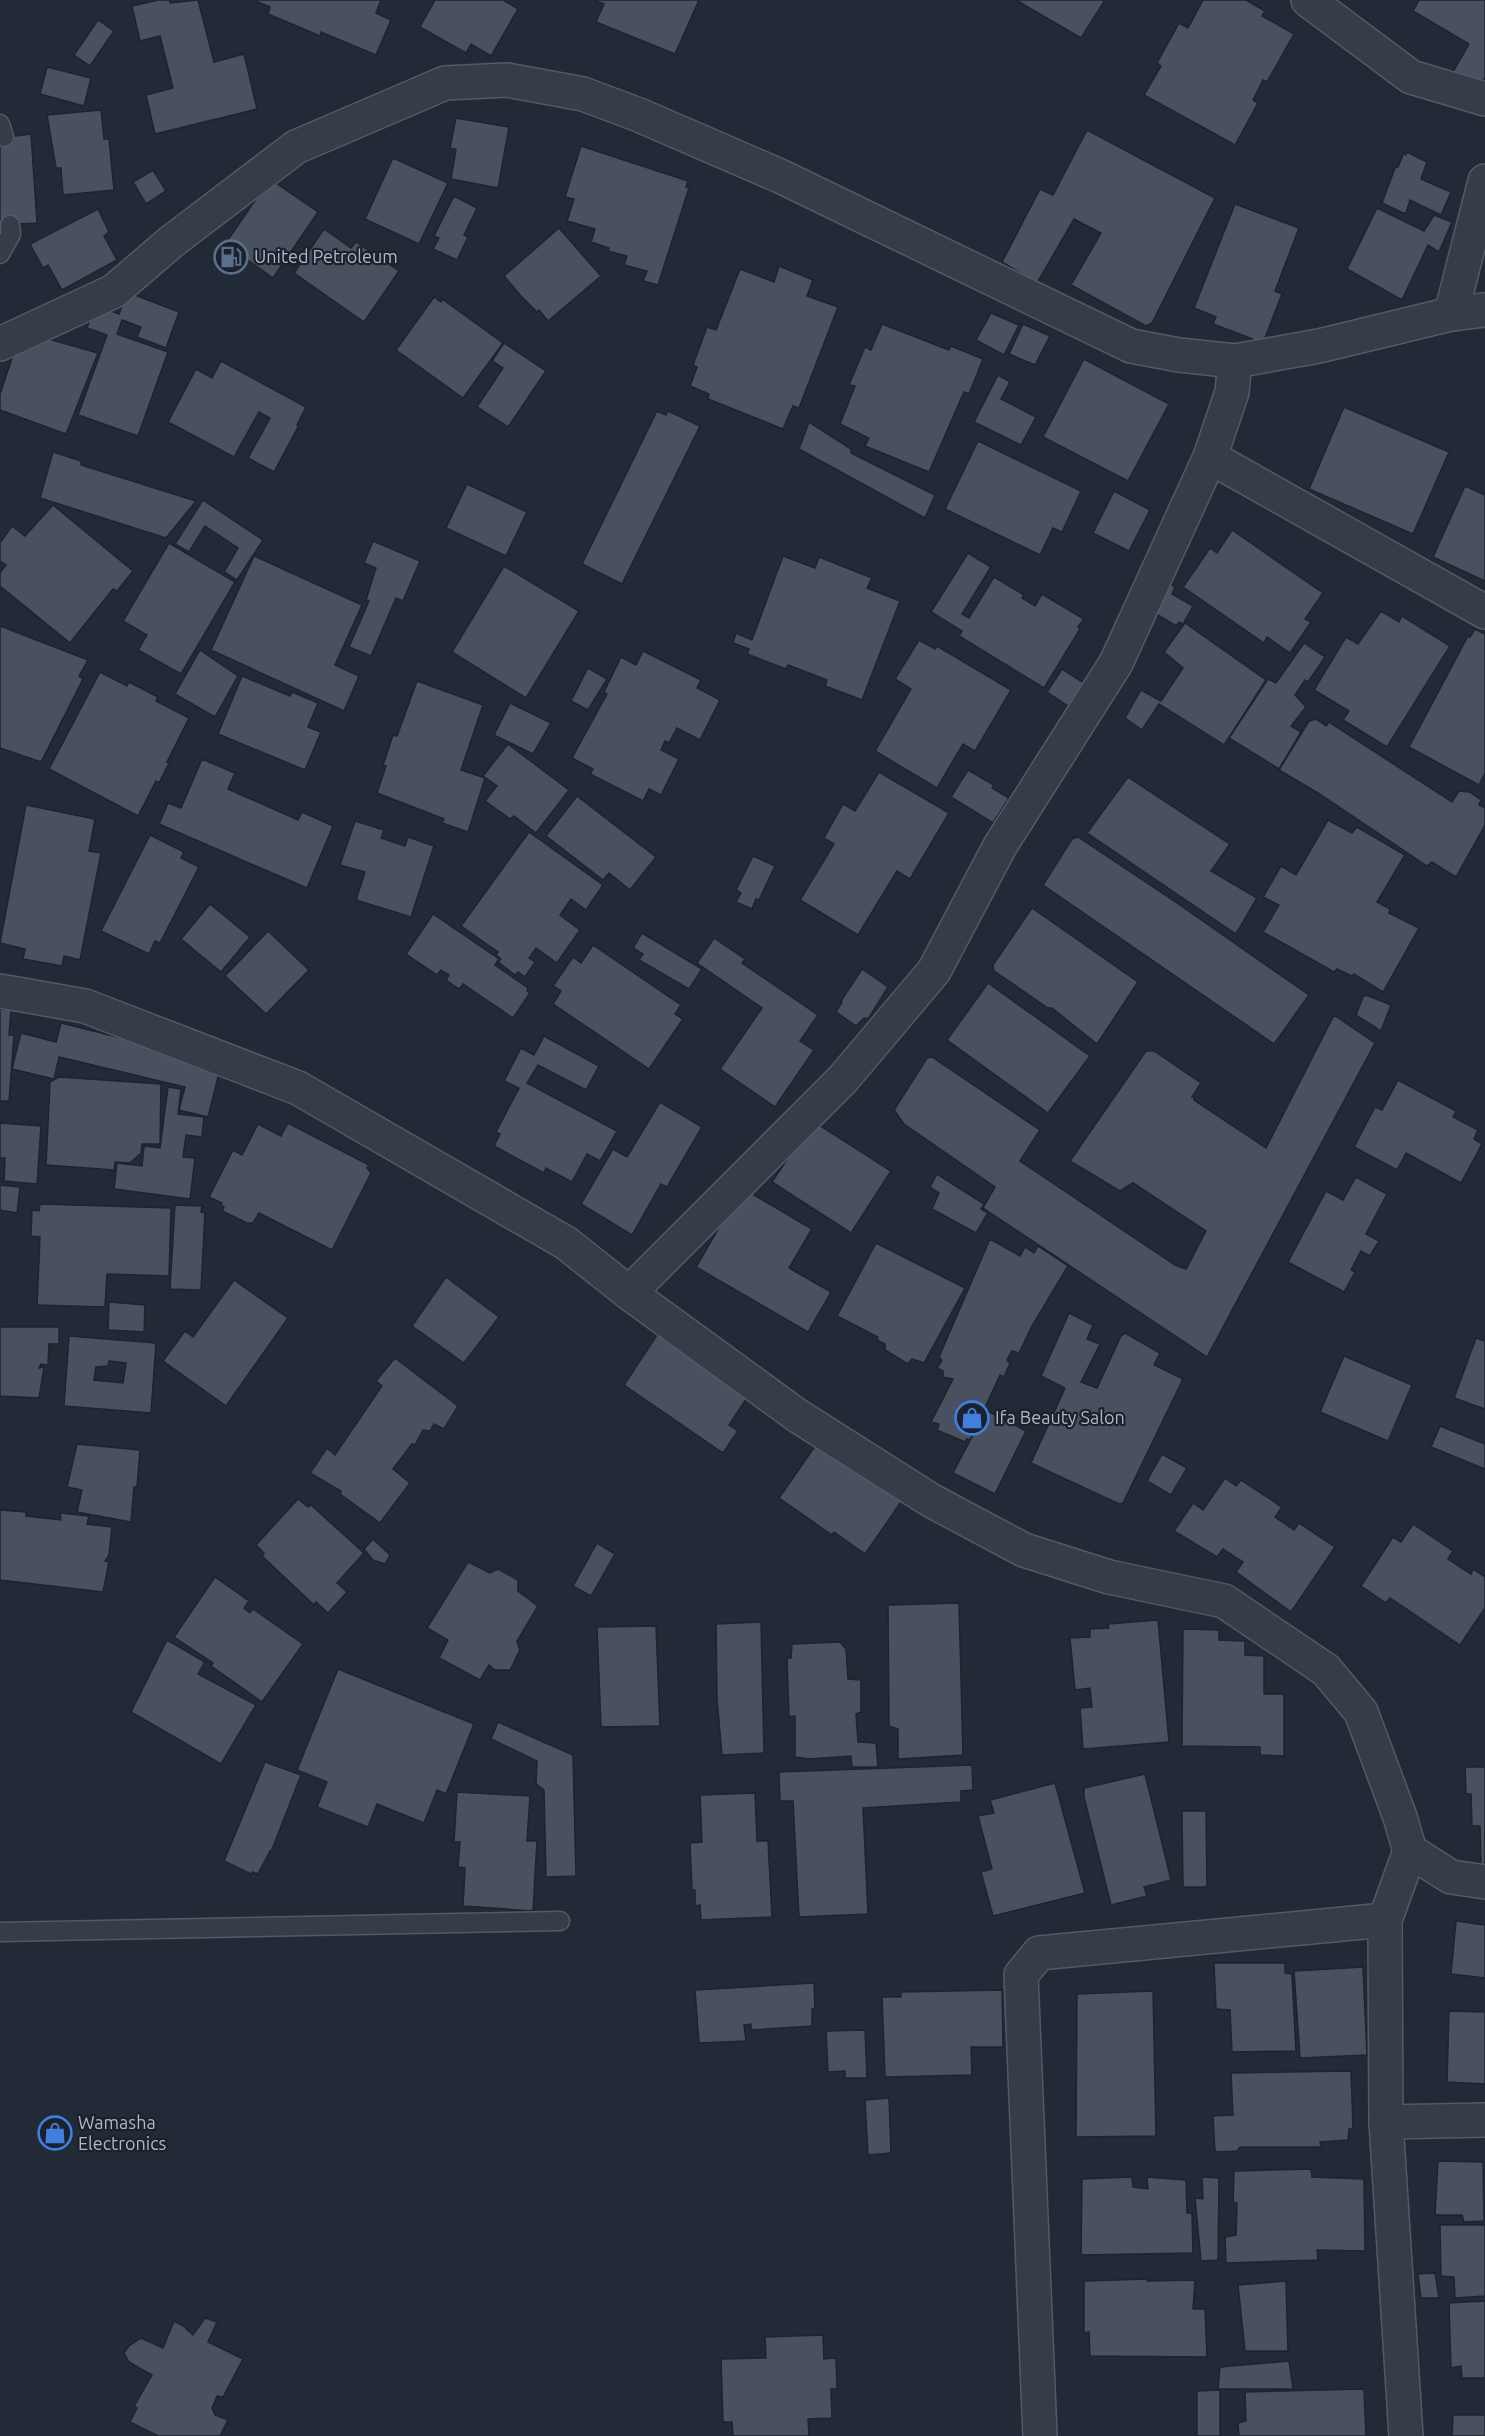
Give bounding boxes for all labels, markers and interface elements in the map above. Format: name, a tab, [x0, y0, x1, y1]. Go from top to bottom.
fuel station icon: United Petroleum	[213, 239, 249, 275]
place label: United Petroleum	[254, 246, 398, 266]
shop icon: Ifa Beauty Salon	[954, 1400, 990, 1436]
place label: Ifa Beauty Salon	[995, 1407, 1125, 1427]
place label: Wamasha Electronics	[78, 2112, 167, 2153]
shop icon: Wamasha Electronics	[37, 2115, 73, 2151]

